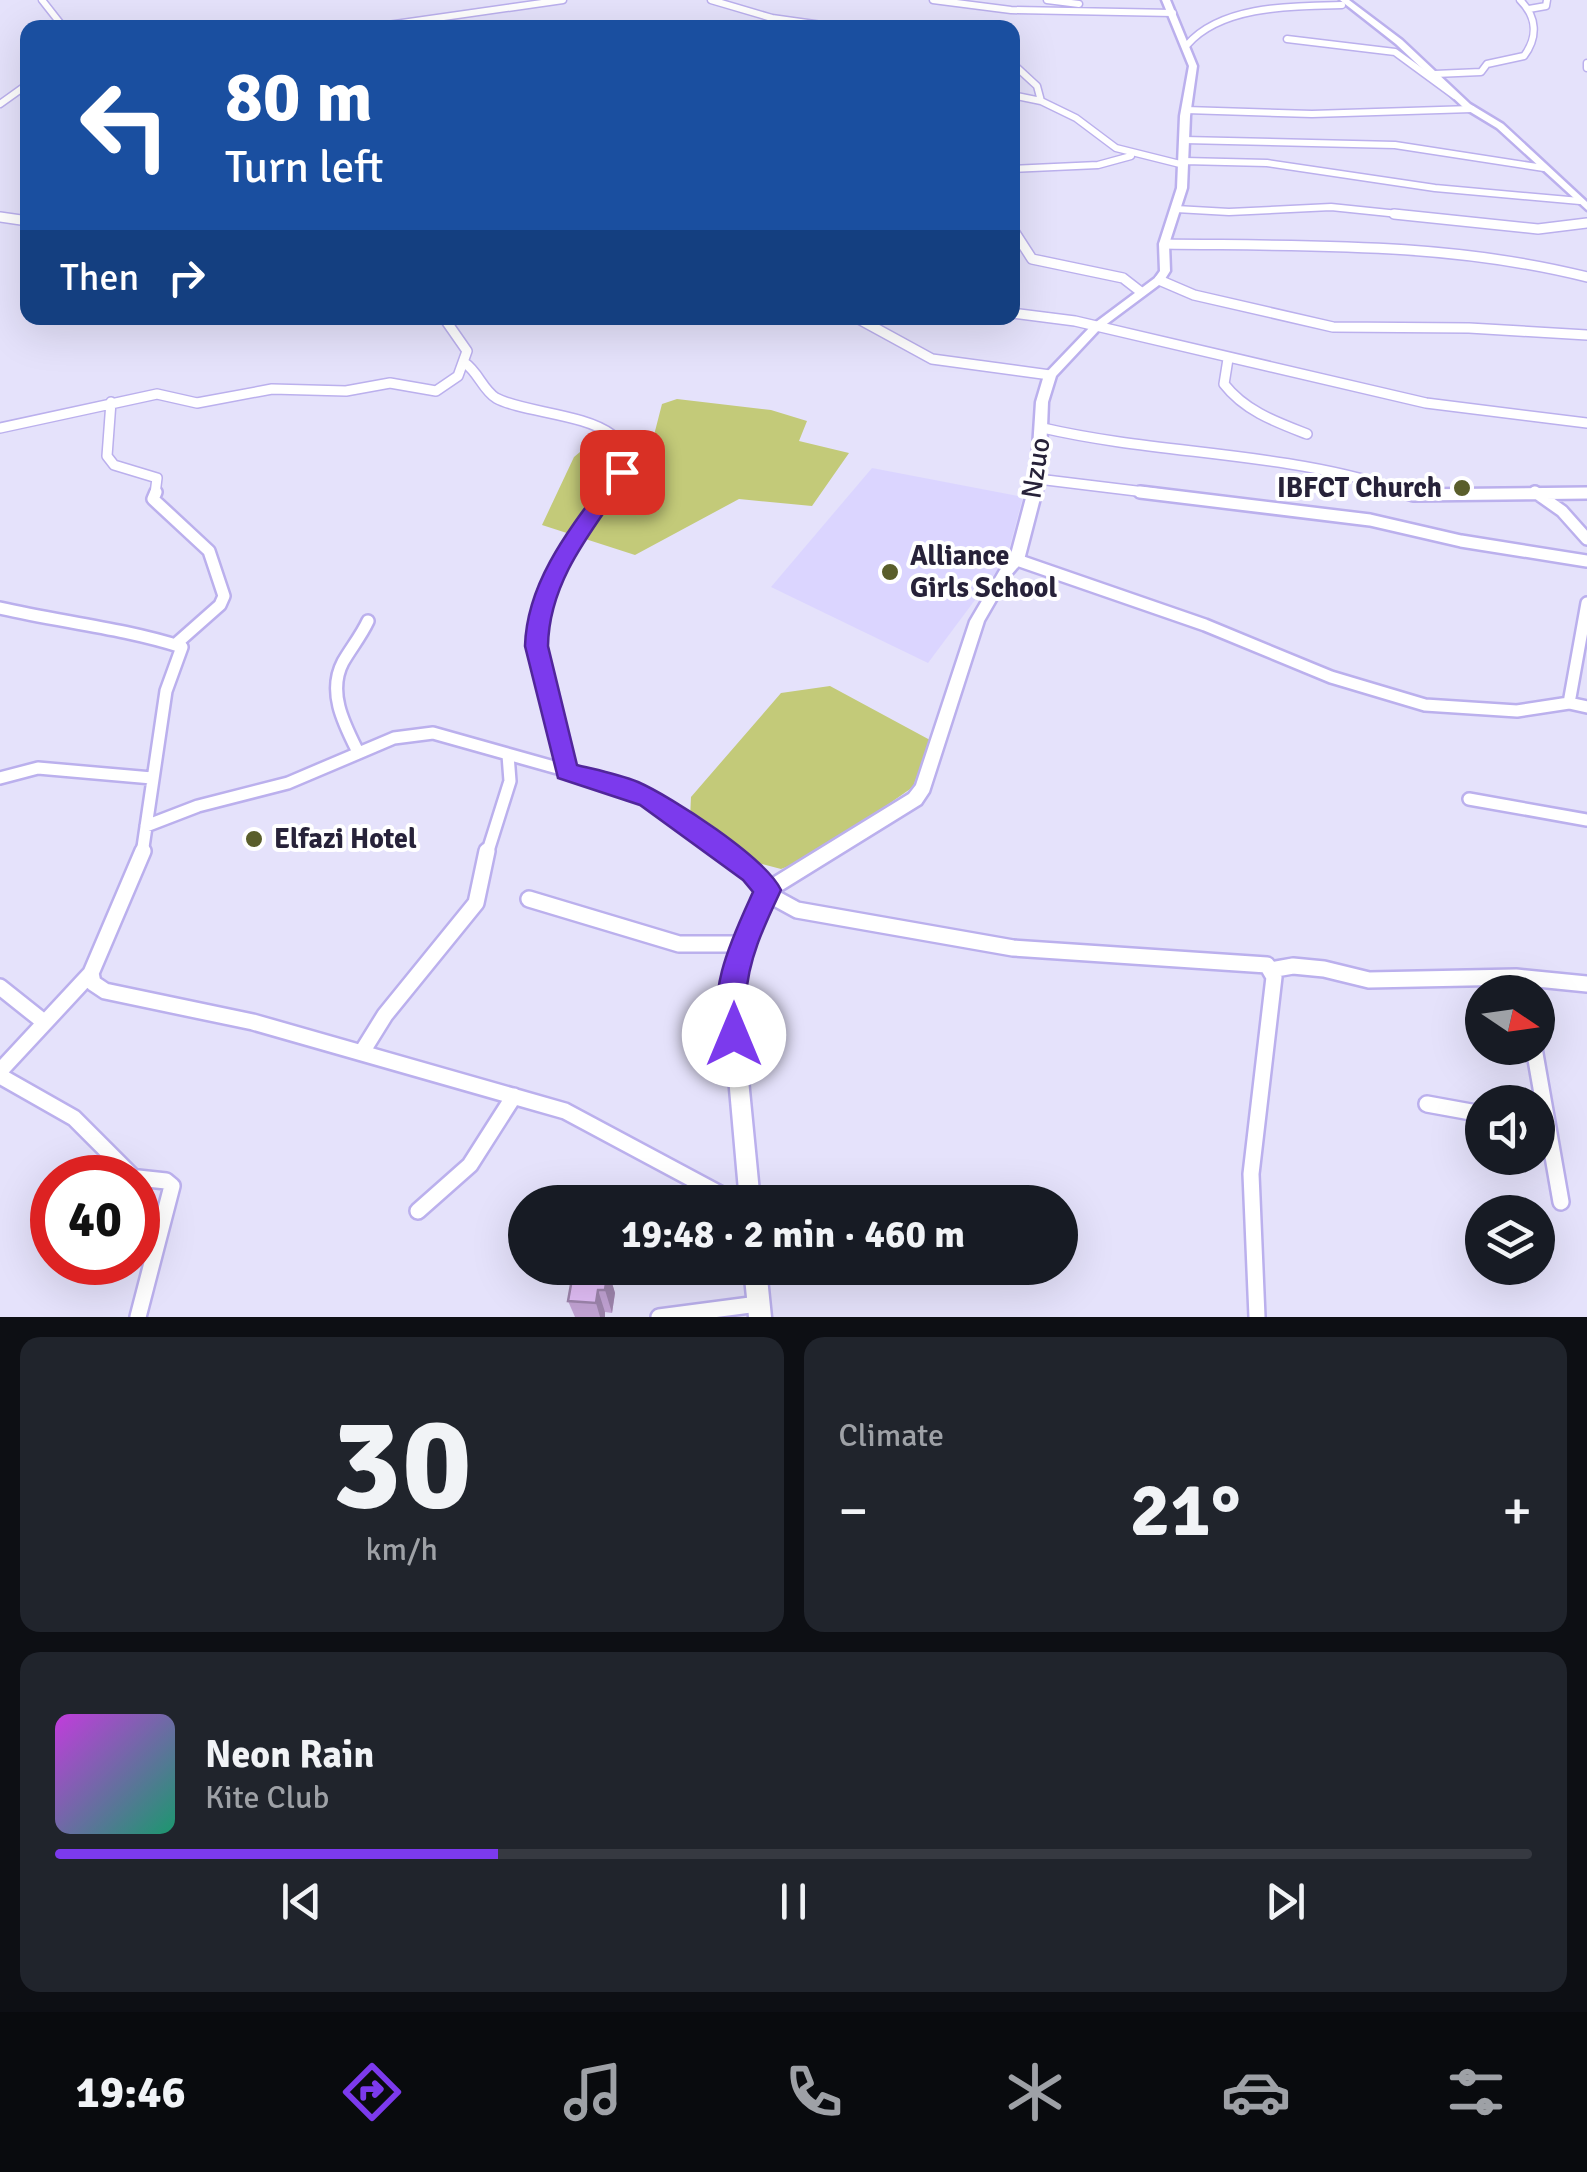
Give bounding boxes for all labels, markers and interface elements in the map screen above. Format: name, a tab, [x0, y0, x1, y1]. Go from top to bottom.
text: 80 m	[225, 54, 373, 140]
icon: left	[60, 60, 190, 190]
text: Turn left	[225, 140, 384, 195]
icon: right	[159, 250, 214, 305]
text: Then	[60, 254, 139, 301]
pin	[580, 430, 665, 515]
street label: Nzuo	[1014, 435, 1058, 501]
icon: arrive	[595, 445, 650, 500]
place label: IBFCT Church	[1277, 471, 1442, 505]
marker: IBFCT Church	[1451, 477, 1473, 499]
place label: Alliance Girls School	[910, 539, 1057, 605]
marker: Alliance Girls School	[879, 561, 901, 583]
place label: Elfazi Hotel	[274, 822, 417, 856]
marker: Elfazi Hotel	[243, 828, 265, 850]
north arrow	[1465, 975, 1555, 1065]
map controls	[1465, 975, 1555, 1285]
position arrow	[682, 983, 786, 1087]
button: sound	[1465, 1085, 1555, 1175]
speed limit sign: 40	[30, 1155, 160, 1285]
button: layers	[1465, 1195, 1555, 1285]
text: 19:48 · 2 min · 460 m	[621, 1211, 965, 1258]
text: 30	[332, 1385, 472, 1545]
text: Climate	[839, 1416, 944, 1455]
text: 21°	[1130, 1464, 1241, 1557]
text: −	[839, 1477, 868, 1545]
text: +	[1502, 1477, 1532, 1545]
text: km/h	[366, 1530, 438, 1569]
text: Neon Rain	[205, 1731, 374, 1778]
text: Kite Club	[205, 1778, 329, 1817]
icon: previous	[274, 1874, 329, 1929]
icon: pause	[766, 1874, 821, 1929]
icon: next	[1258, 1874, 1313, 1929]
icon: directions	[337, 2057, 407, 2127]
icon: music	[558, 2057, 628, 2127]
icon: phone	[779, 2057, 849, 2127]
icon: climate	[1000, 2057, 1070, 2127]
icon: car	[1221, 2057, 1291, 2127]
icon: filters	[1441, 2057, 1511, 2127]
text: 19:46	[75, 2065, 186, 2120]

